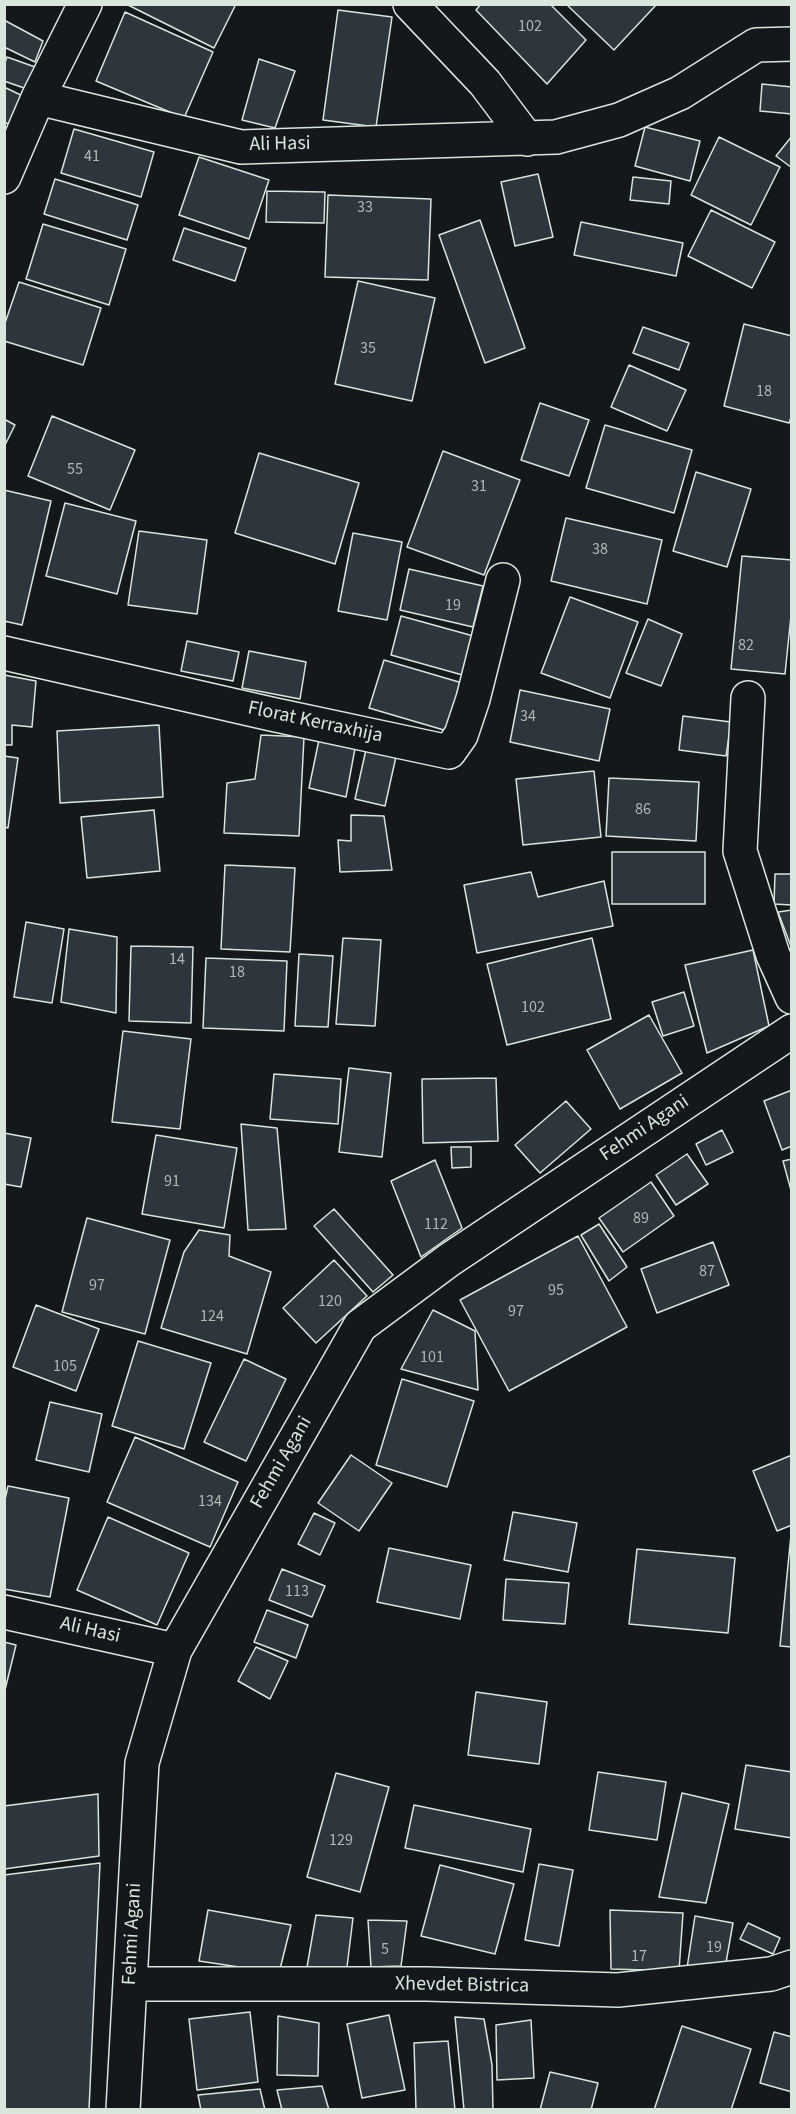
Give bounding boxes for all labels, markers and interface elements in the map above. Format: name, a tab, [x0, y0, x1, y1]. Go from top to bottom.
house number: 102	[518, 17, 542, 37]
street label: Ali Hasi	[249, 132, 311, 158]
house number: 41	[84, 147, 100, 167]
house number: 33	[357, 198, 373, 218]
house number: 35	[360, 339, 376, 359]
house number: 18	[756, 382, 772, 402]
house number: 55	[67, 460, 83, 480]
house number: 31	[471, 477, 487, 497]
house number: 38	[592, 540, 608, 560]
house number: 19	[445, 596, 461, 616]
house number: 82	[738, 636, 754, 656]
street label: Florat Kerraxhija	[245, 697, 385, 749]
house number: 34	[520, 707, 536, 727]
house number: 86	[635, 800, 651, 820]
house number: 14	[169, 950, 185, 970]
house number: 18	[229, 963, 245, 983]
house number: 102	[521, 998, 545, 1018]
street label: Fehmi Agani	[596, 1090, 694, 1168]
house number: 91	[164, 1172, 180, 1192]
house number: 89	[633, 1209, 649, 1229]
house number: 112	[424, 1215, 448, 1235]
house number: 87	[699, 1262, 715, 1282]
house number: 97	[89, 1276, 105, 1296]
house number: 95	[548, 1281, 564, 1301]
house number: 120	[318, 1292, 342, 1312]
house number: 97	[508, 1302, 524, 1322]
house number: 124	[200, 1307, 224, 1327]
house number: 101	[420, 1348, 444, 1368]
house number: 105	[53, 1357, 77, 1377]
street label: Fehmi Agani	[246, 1413, 318, 1513]
house number: 134	[198, 1492, 222, 1512]
house number: 113	[285, 1582, 309, 1602]
street label: Ali Hasi	[57, 1612, 123, 1650]
house number: 129	[329, 1831, 353, 1851]
street label: Fehmi Agani	[118, 1882, 148, 1986]
house number: 19	[706, 1938, 722, 1958]
house number: 5	[381, 1940, 389, 1960]
house number: 17	[631, 1947, 647, 1967]
street label: Xhevdet Bistrica	[395, 1973, 529, 1999]

